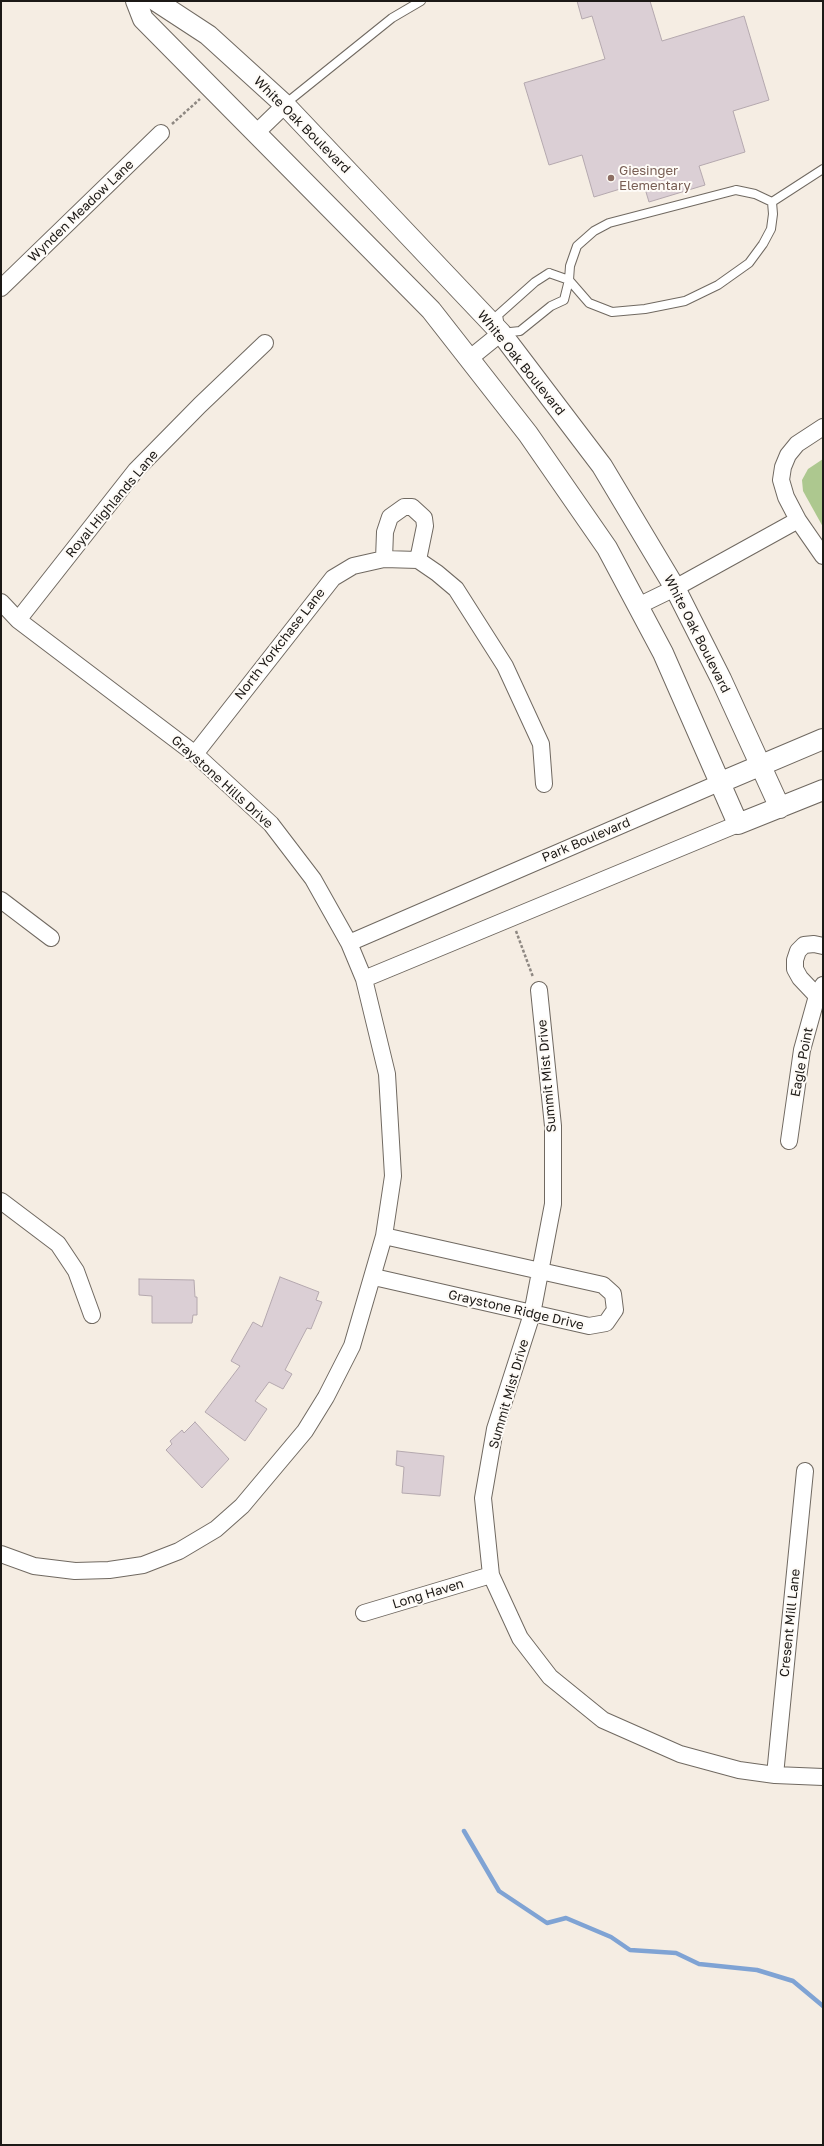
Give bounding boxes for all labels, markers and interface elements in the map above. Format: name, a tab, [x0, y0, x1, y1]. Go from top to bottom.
street label: White Oak Boulevard	[250, 73, 354, 177]
street label: Wynden Meadow Lane	[25, 157, 137, 265]
place label: Giesinger Elementary	[619, 163, 691, 194]
marker: Giesinger Elementary	[606, 173, 616, 183]
street label: White Oak Boulevard	[474, 307, 568, 419]
street label: Royal Highlands Lane	[63, 447, 161, 561]
street label: White Oak Boulevard	[660, 572, 734, 696]
street label: North Yorkchase Lane	[232, 585, 328, 703]
street label: Graystone Hills Drive	[168, 732, 276, 832]
street label: Park Boulevard	[540, 814, 632, 866]
street label: Summit Mist Drive	[534, 1019, 560, 1133]
street label: Eagle Point	[788, 1026, 816, 1098]
street label: Graystone Ridge Drive	[447, 1287, 585, 1333]
street label: Summit Mist Drive	[486, 1337, 532, 1451]
street label: Cresent Mill Lane	[777, 1568, 803, 1678]
street label: Long Haven	[390, 1576, 466, 1612]

